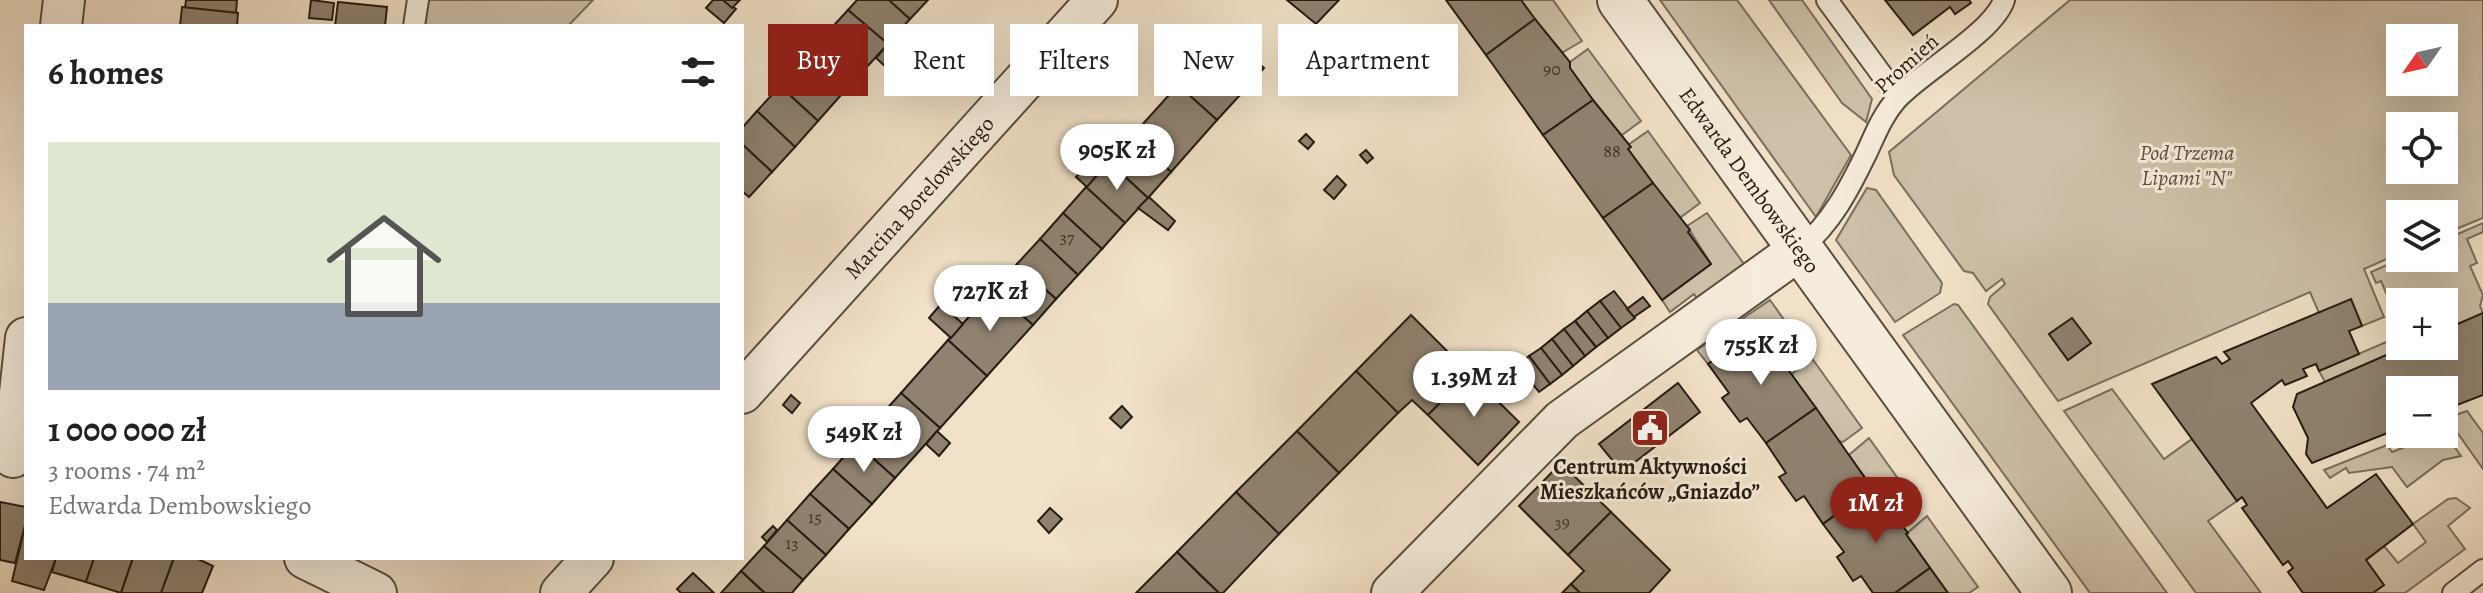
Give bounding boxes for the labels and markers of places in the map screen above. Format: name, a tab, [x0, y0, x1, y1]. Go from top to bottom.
pin: 905K zł	[1043, 124, 1191, 192]
pin: 727K zł	[916, 265, 1064, 333]
pin: 755K zł	[1687, 319, 1835, 387]
pin: 1.39M zł	[1391, 351, 1557, 419]
pin: 549K zł	[790, 406, 938, 474]
public building icon: Centrum Aktywności Mieszkańców „Gniazdo”	[1629, 407, 1671, 449]
place label: Centrum Aktywności Mieszkańców „Gniazdo”	[1540, 452, 1760, 507]
pin: 1M zł	[1820, 477, 1932, 545]

